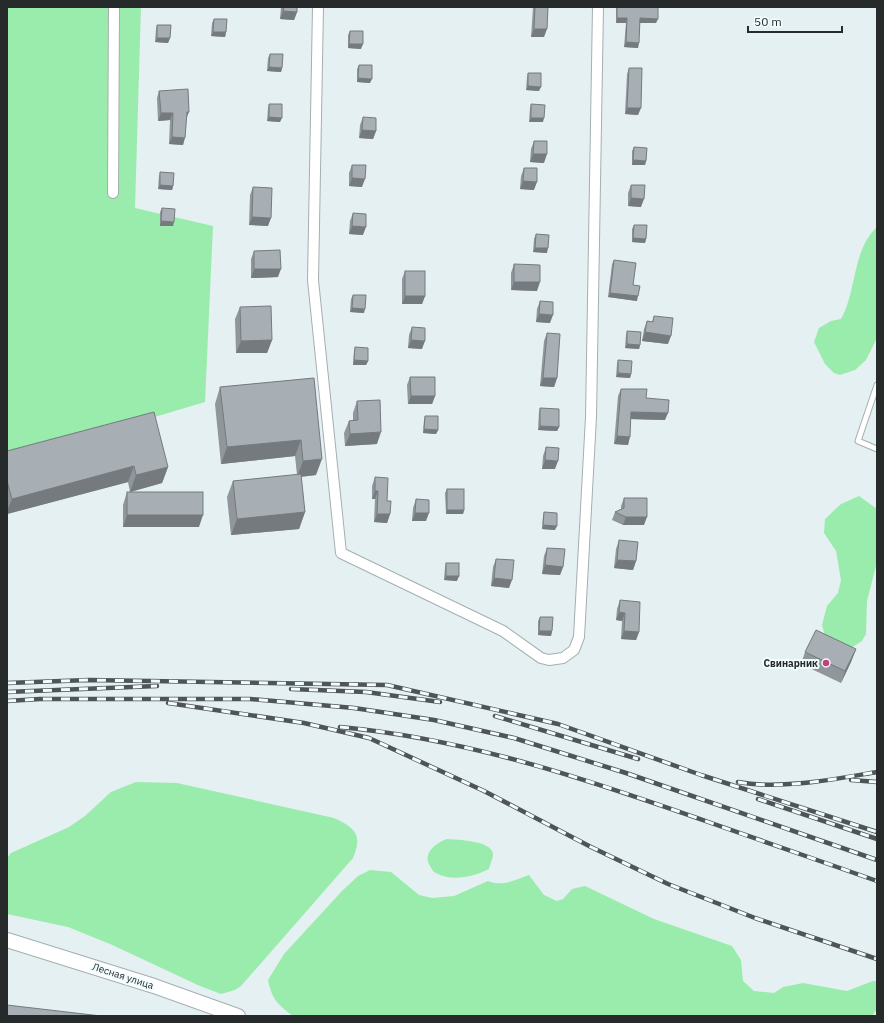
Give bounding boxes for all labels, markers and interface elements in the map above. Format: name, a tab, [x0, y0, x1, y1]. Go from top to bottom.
scale bar	[748, 8, 842, 34]
text: 50 m	[754, 14, 782, 29]
place label: Свинарник	[764, 657, 818, 670]
marker: Свинарник	[821, 658, 831, 668]
street label: Лесная улица	[91, 960, 156, 992]

